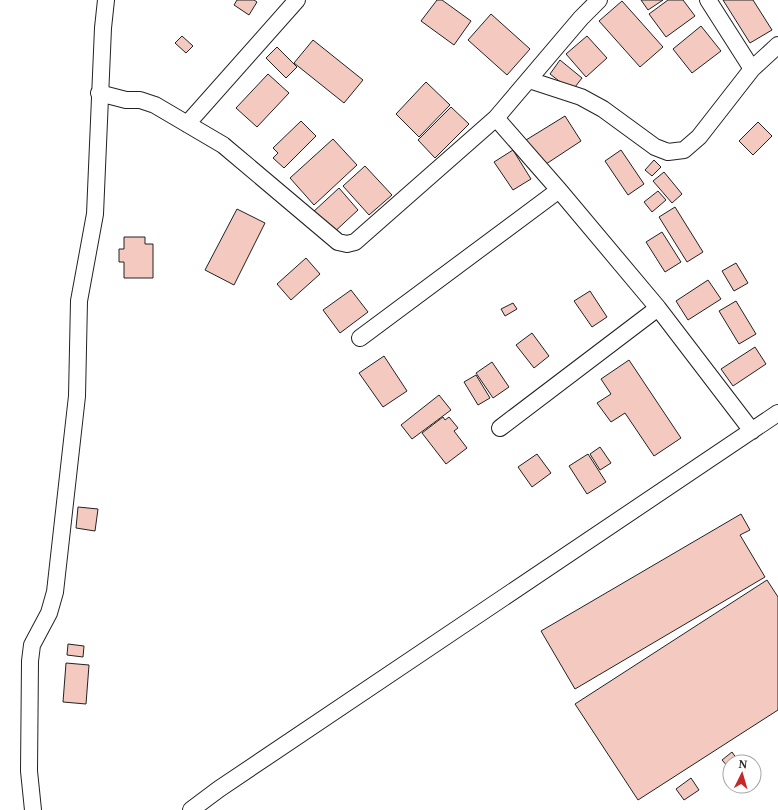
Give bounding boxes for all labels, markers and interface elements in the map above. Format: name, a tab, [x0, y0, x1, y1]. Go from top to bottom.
north arrow	[722, 754, 762, 794]
text: N	[738, 756, 748, 771]

